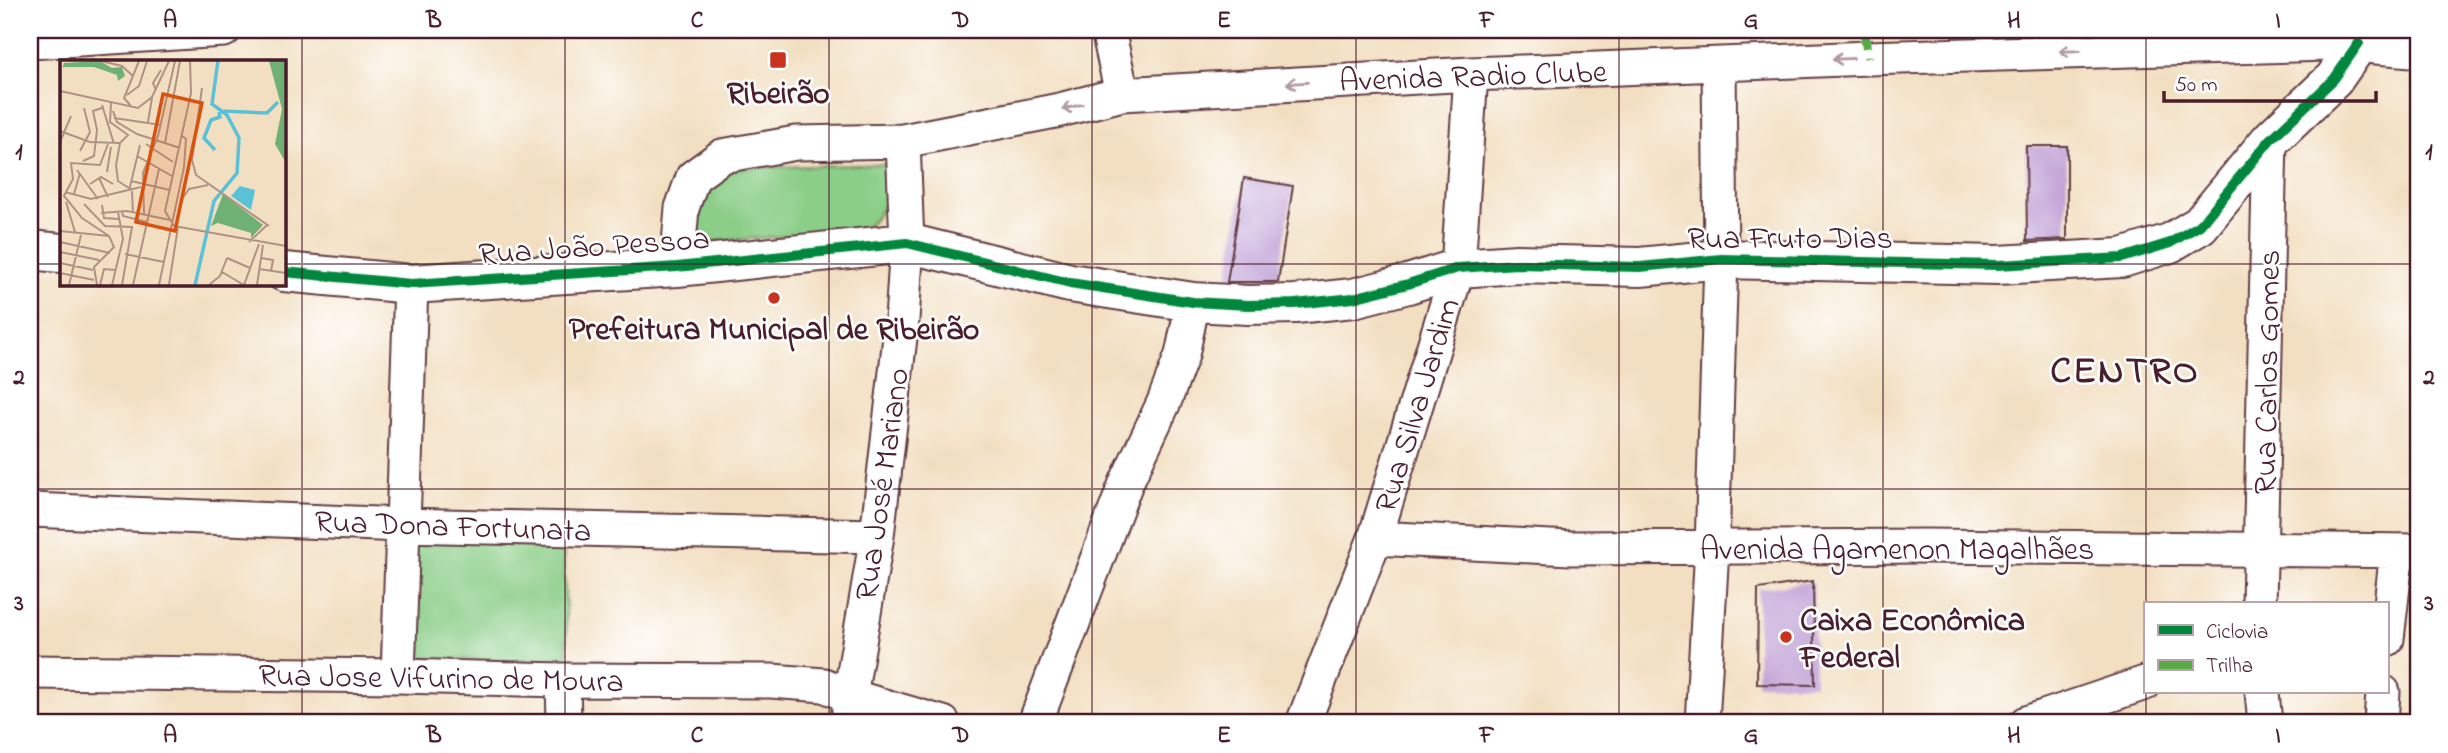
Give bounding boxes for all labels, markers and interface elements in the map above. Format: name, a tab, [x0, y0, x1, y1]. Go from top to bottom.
text: A	[163, 5, 177, 38]
text: B	[425, 5, 442, 38]
text: C	[691, 5, 704, 38]
text: D	[952, 5, 969, 38]
text: E	[1217, 5, 1231, 38]
text: F	[1479, 5, 1495, 38]
text: G	[1744, 5, 1758, 38]
text: H	[2007, 5, 2021, 38]
text: I	[2275, 5, 2281, 38]
one-way arrow	[2059, 45, 2082, 58]
marker: Ribeirão	[768, 50, 788, 70]
street label: Avenida Radio Clube	[1338, 50, 1608, 107]
one-way arrow	[1832, 52, 1855, 65]
inset map	[60, 60, 285, 285]
scale bar	[2164, 60, 2376, 104]
text: 50 m	[2175, 71, 2218, 101]
place label: Ribeirão	[726, 72, 830, 119]
one-way arrow	[1287, 77, 1309, 90]
one-way arrow	[1061, 101, 1084, 114]
text: 1	[15, 137, 23, 170]
text: 1	[2425, 137, 2433, 170]
street label: Rua João Pessoa	[477, 217, 711, 280]
street label: Rua Fruto Dias	[1687, 217, 1893, 264]
street label: Rua Carlos Gomes	[2244, 249, 2295, 495]
marker: Prefeitura Municipal de Ribeirão	[766, 290, 782, 306]
street label: Rua Silva Jardim	[1364, 293, 1474, 519]
place label: Prefeitura Municipal de Ribeirão	[569, 308, 979, 355]
district label: CENTRO	[2050, 345, 2200, 401]
text: 2	[12, 362, 25, 395]
text: 2	[2422, 362, 2435, 395]
street label: Rua José Mariano	[845, 365, 924, 604]
street label: Rua Dona Fortunata	[314, 500, 592, 557]
street label: Avenida Agamenon Magalhães	[1700, 528, 2094, 575]
text: 3	[13, 588, 24, 621]
text: 3	[2423, 588, 2434, 621]
place label: Caixa Econômica Federal	[1798, 599, 2025, 683]
legend	[2144, 602, 2388, 694]
text: Ciclovia	[2206, 618, 2268, 648]
marker: Caixa Econômica Federal	[1778, 629, 1794, 645]
text: Trilha	[2206, 652, 2253, 682]
street label: Rua Jose Vifurino de Moura	[258, 654, 624, 707]
text: A	[163, 720, 177, 753]
text: B	[425, 720, 442, 753]
text: C	[691, 720, 704, 753]
text: D	[952, 720, 969, 753]
text: E	[1217, 720, 1231, 753]
text: F	[1479, 720, 1495, 753]
text: G	[1744, 720, 1758, 753]
text: H	[2007, 720, 2021, 753]
text: I	[2275, 720, 2281, 753]

